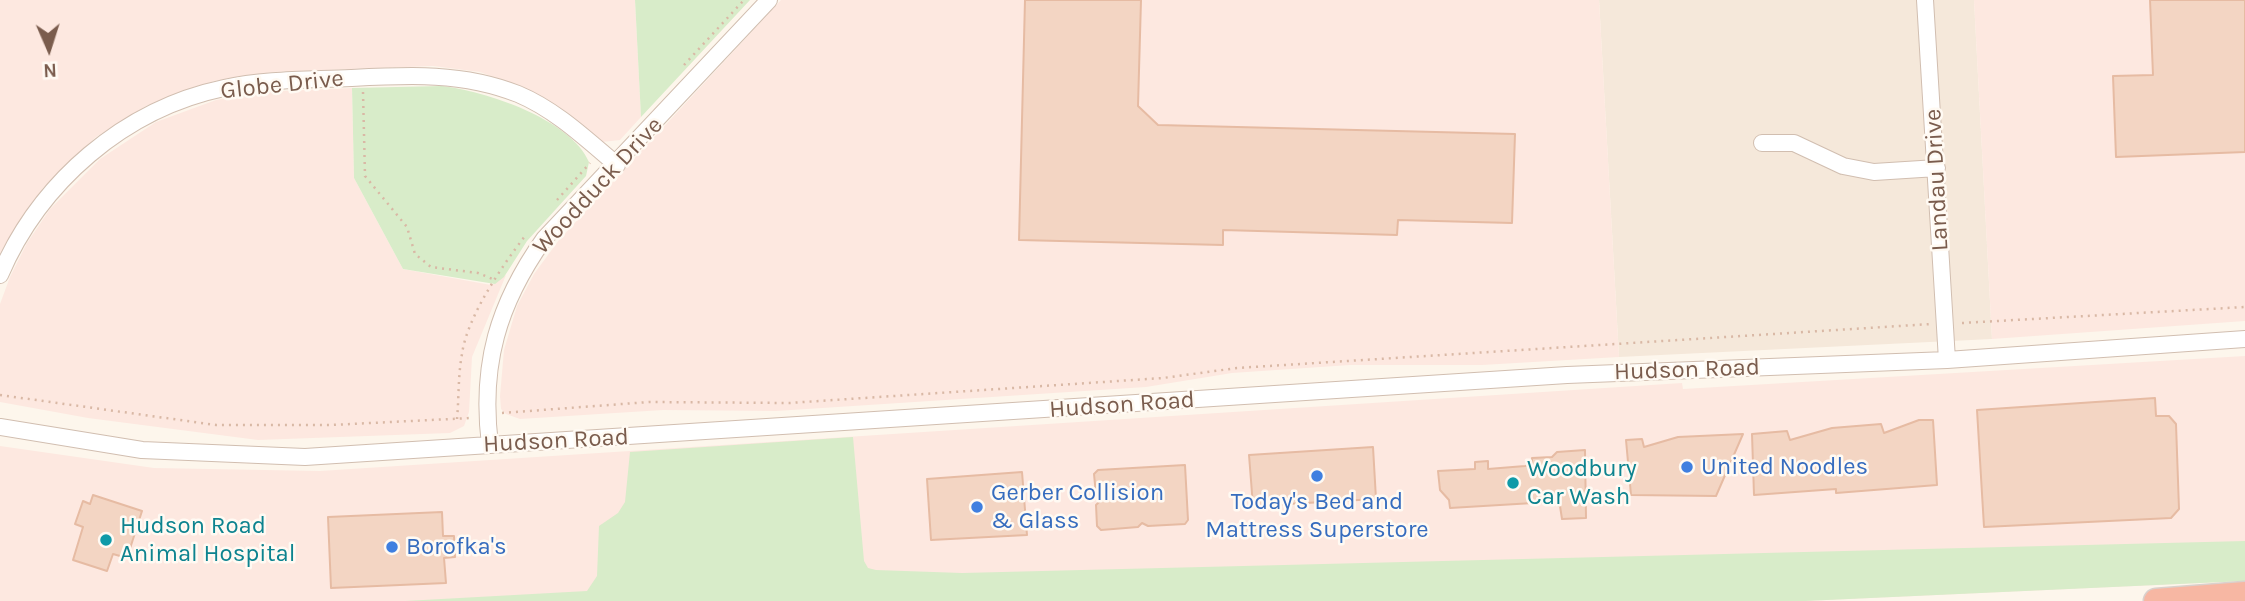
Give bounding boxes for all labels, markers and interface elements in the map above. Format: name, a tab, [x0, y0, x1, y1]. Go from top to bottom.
north arrow	[14, 14, 84, 84]
text: N	[43, 59, 57, 81]
street label: Globe Drive	[219, 64, 345, 106]
street label: Landau Drive	[1919, 108, 1955, 252]
street label: Woodduck Drive	[527, 111, 669, 261]
street label: Hudson Road	[1614, 353, 1760, 387]
street label: Hudson Road	[1048, 386, 1196, 424]
street label: Hudson Road	[482, 423, 630, 459]
place label: United Noodles	[1701, 453, 1868, 481]
place label: Woodbury Car Wash	[1527, 455, 1637, 511]
marker: United Noodles	[1679, 459, 1695, 475]
marker: Today's Bed and Mattress Superstore	[1309, 468, 1325, 484]
marker: Woodbury Car Wash	[1505, 475, 1521, 491]
place label: Gerber Collision & Glass	[991, 479, 1164, 535]
place label: Today's Bed and Mattress Superstore	[1205, 488, 1429, 544]
marker: Gerber Collision & Glass	[969, 499, 985, 515]
place label: Hudson Road Animal Hospital	[120, 512, 295, 568]
marker: Hudson Road Animal Hospital	[98, 532, 114, 548]
place label: Borofka's	[406, 533, 507, 561]
marker: Borofka's	[384, 539, 400, 555]

